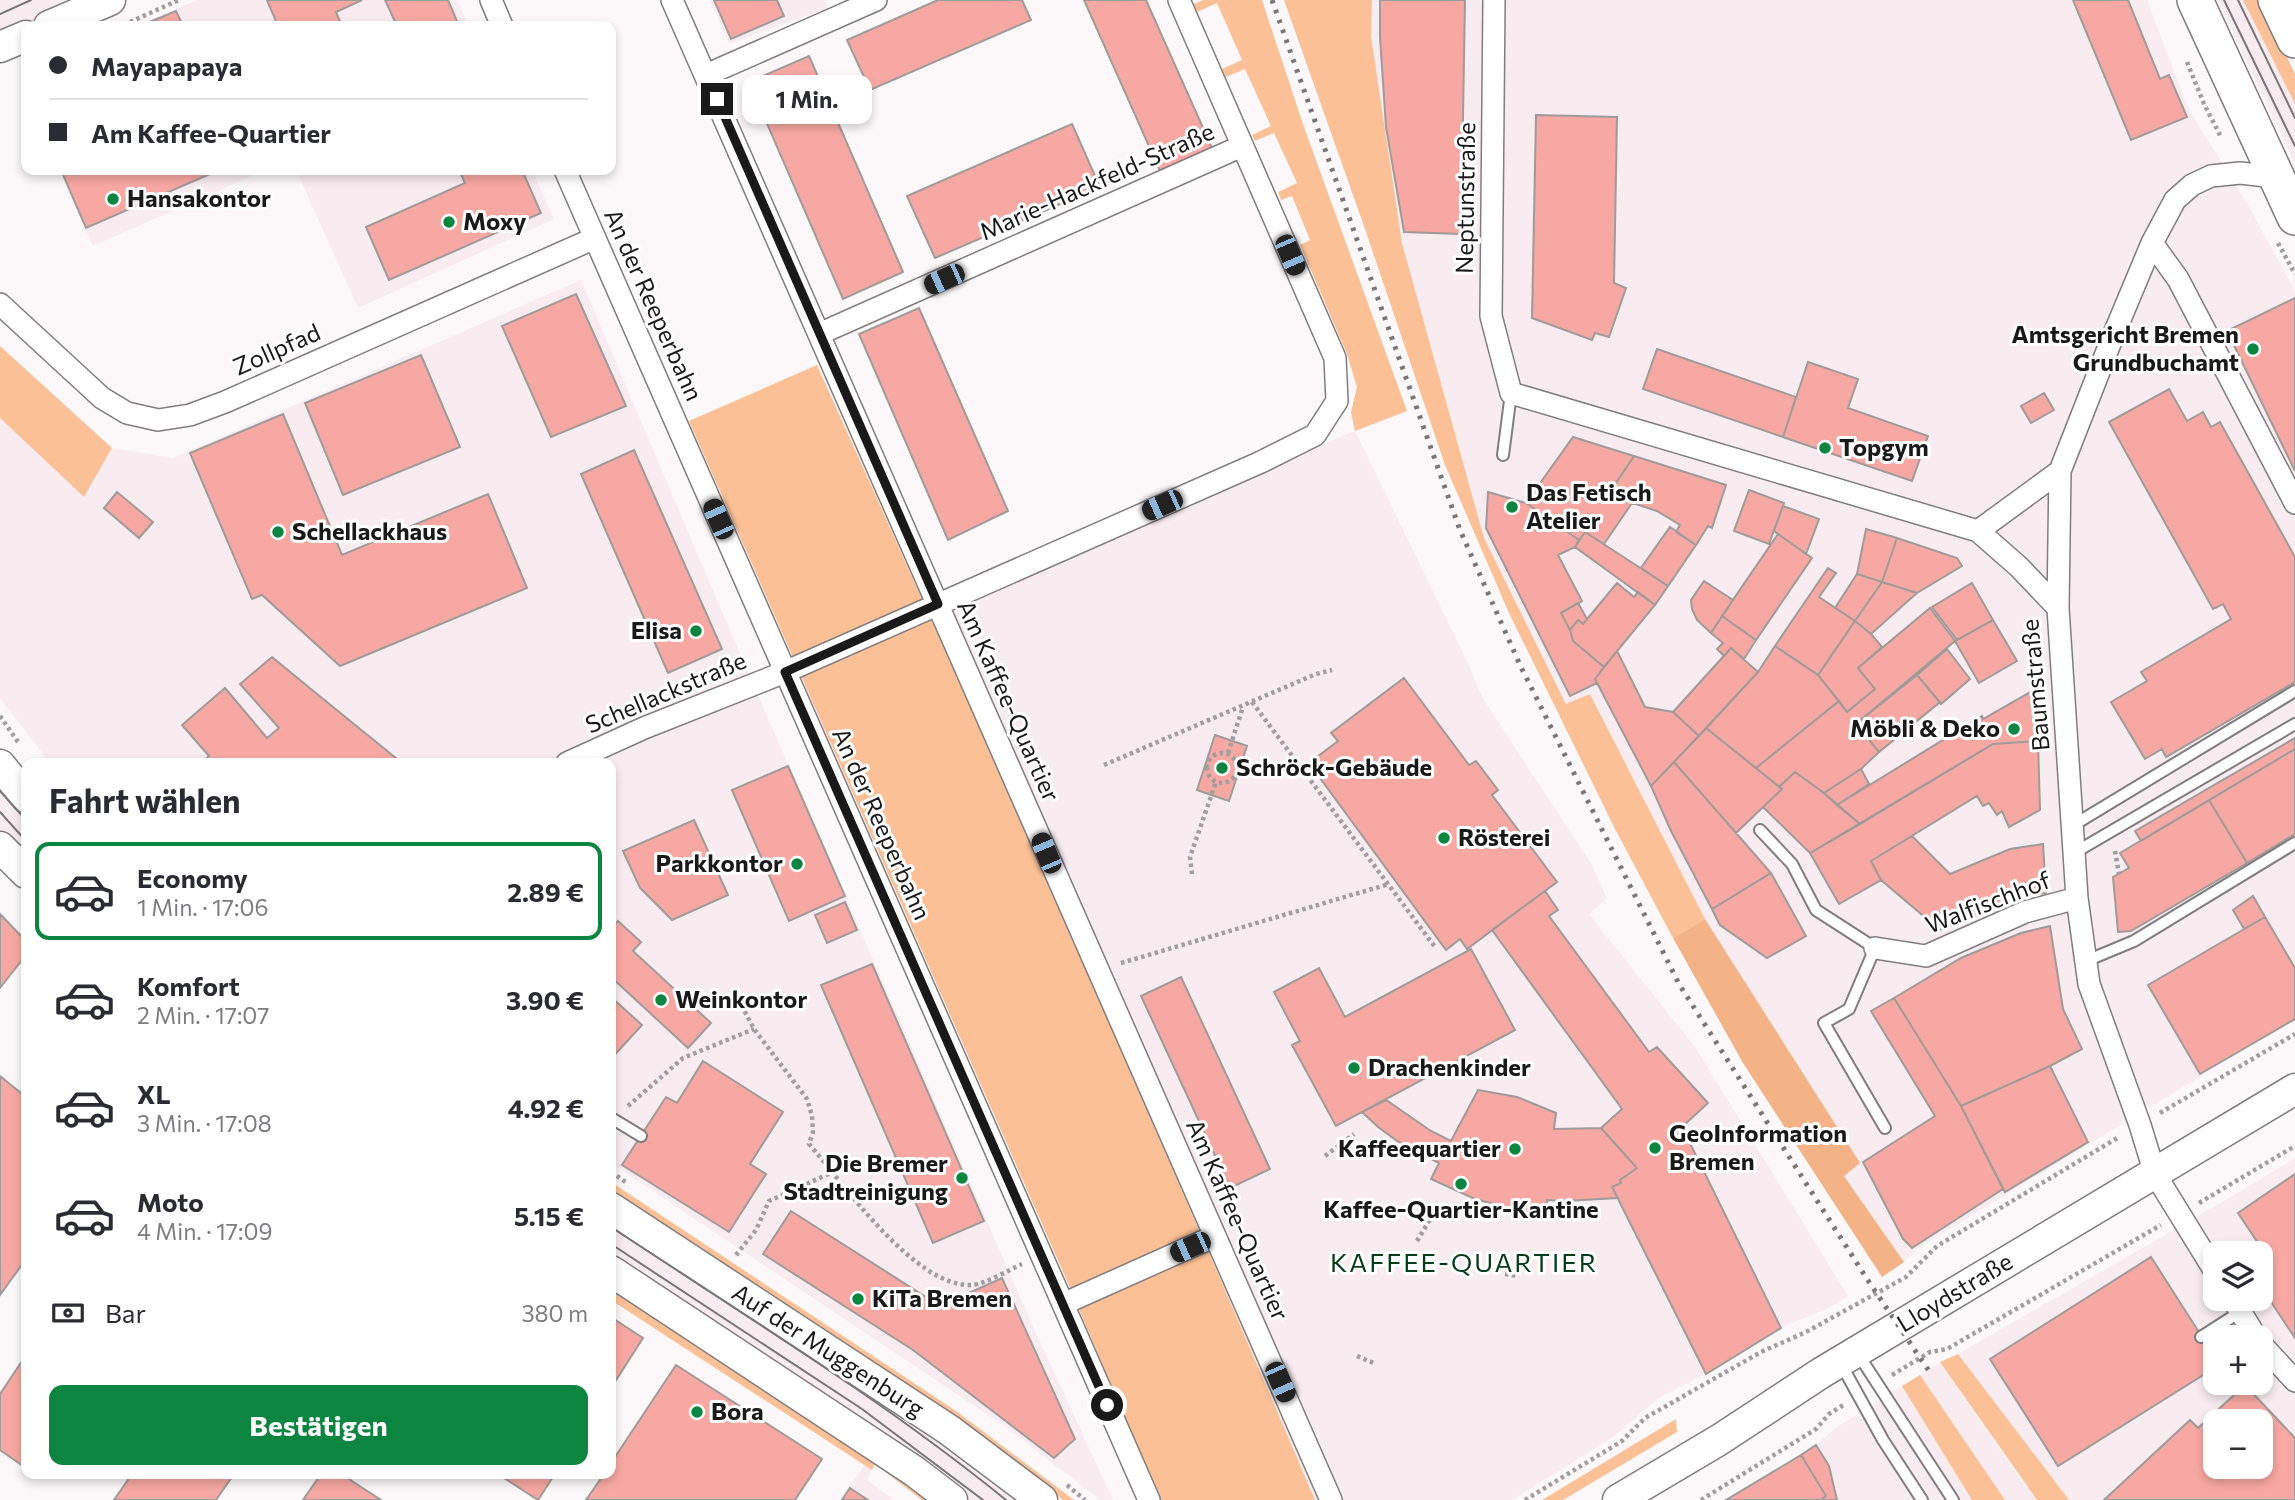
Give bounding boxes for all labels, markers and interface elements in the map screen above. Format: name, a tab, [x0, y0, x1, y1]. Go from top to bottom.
text: Mayapapaya	[91, 50, 242, 81]
callout: 1 Min.	[742, 74, 871, 124]
route end	[701, 83, 733, 115]
text: 1 Min.	[776, 85, 838, 113]
street label: Marie-Hackfeld-Straße	[975, 116, 1218, 245]
text: Am Kaffee-Quartier	[91, 117, 331, 148]
street label: Neptunstraße	[1449, 122, 1480, 274]
place label: Hansakontor	[127, 183, 271, 212]
marker: Hansakontor	[105, 191, 121, 207]
street label: An der Reeperbahn	[599, 204, 710, 405]
place label: Moxy	[463, 206, 526, 235]
marker: Moxy	[441, 214, 457, 230]
car	[1273, 232, 1308, 278]
car	[921, 261, 968, 297]
street label: Zollpfad	[228, 317, 324, 381]
place label: Amtsgericht Bremen Grundbuchamt	[2012, 319, 2239, 376]
marker: Amtsgericht Bremen Grundbuchamt	[2245, 341, 2261, 357]
place label: Topgym	[1839, 432, 1929, 461]
marker: Topgym	[1817, 440, 1833, 456]
place label: Das Fetisch Atelier	[1526, 477, 1652, 534]
car	[1139, 487, 1186, 523]
car	[700, 496, 737, 542]
marker: Das Fetisch Atelier	[1504, 499, 1520, 515]
place label: Schellackhaus	[292, 516, 447, 545]
marker: Schellackhaus	[270, 524, 286, 540]
street label: Am Kaffee-Quartier	[952, 595, 1067, 806]
place label: Elisa	[631, 615, 682, 644]
street label: Baumstraße	[2014, 618, 2055, 752]
marker: Elisa	[688, 623, 704, 639]
street label: Schellackstraße	[581, 645, 750, 739]
place label: Möbli & Deko	[1850, 713, 2000, 742]
marker: Möbli & Deko	[2006, 721, 2022, 737]
street label: An der Reeperbahn	[827, 723, 938, 924]
place label: Schröck-Gebäude	[1236, 752, 1432, 781]
marker: Schröck-Gebäude	[1214, 760, 1230, 776]
text: Fahrt wählen	[49, 780, 241, 820]
place label: Rösterei	[1458, 822, 1550, 851]
car	[1029, 830, 1064, 876]
marker: Rösterei	[1436, 830, 1452, 846]
place label: Parkkontor	[655, 848, 783, 877]
marker: Parkkontor	[789, 856, 805, 872]
icon: car	[53, 860, 116, 923]
text: Economy	[137, 862, 248, 893]
street label: Walfischhof	[1921, 864, 2055, 939]
text: 2.89 €	[507, 876, 584, 907]
text: 1 Min. · 17:06	[137, 893, 268, 921]
icon: car	[53, 968, 116, 1031]
text: Komfort	[137, 970, 240, 1001]
text: 3.90 €	[506, 984, 584, 1015]
place label: Weinkontor	[675, 984, 807, 1013]
marker: Weinkontor	[653, 992, 669, 1008]
text: 2 Min. · 17:07	[137, 1001, 269, 1029]
place label: Drachenkinder	[1368, 1052, 1531, 1081]
marker: Drachenkinder	[1346, 1060, 1362, 1076]
icon: car	[53, 1076, 116, 1139]
text: XL	[137, 1078, 171, 1109]
text: 4.92 €	[508, 1092, 584, 1123]
text: 3 Min. · 17:08	[137, 1109, 272, 1137]
street label: Am Kaffee-Quartier	[1181, 1114, 1296, 1325]
place label: GeoInformation Bremen	[1669, 1118, 1847, 1175]
place label: Kaffeequartier	[1338, 1133, 1501, 1162]
marker: GeoInformation Bremen	[1647, 1140, 1663, 1156]
marker: Kaffeequartier	[1507, 1141, 1523, 1157]
place label: Die Bremer Stadtreinigung	[783, 1148, 948, 1205]
marker: Die Bremer Stadtreinigung	[954, 1170, 970, 1186]
marker: Kaffee-Quartier-Kantine	[1453, 1176, 1469, 1192]
icon: car	[53, 1184, 116, 1247]
text: Moto	[137, 1186, 204, 1217]
place label: Kaffee-Quartier-Kantine	[1323, 1194, 1599, 1223]
text: 5.15 €	[514, 1200, 584, 1231]
text: 4 Min. · 17:09	[137, 1217, 272, 1245]
car	[1167, 1229, 1214, 1265]
map controls	[2203, 1241, 2273, 1479]
button: layers	[2203, 1241, 2273, 1311]
district label: KAFFEE-QUARTIER	[1330, 1246, 1598, 1277]
street label: Lloydstraße	[1891, 1246, 2017, 1337]
street label: Auf der Muggenburg	[727, 1277, 930, 1423]
place label: KiTa Bremen	[872, 1283, 1012, 1312]
marker: KiTa Bremen	[850, 1291, 866, 1307]
icon: cash	[49, 1294, 87, 1332]
text: Bar	[105, 1297, 146, 1328]
text: 380 m	[521, 1299, 588, 1327]
button: +	[2203, 1325, 2273, 1395]
car	[1262, 1359, 1299, 1405]
button: Bestätigen	[49, 1385, 588, 1465]
route start	[1091, 1389, 1123, 1421]
place label: Bora	[711, 1396, 764, 1425]
marker: Bora	[689, 1404, 705, 1420]
button: −	[2203, 1409, 2273, 1479]

